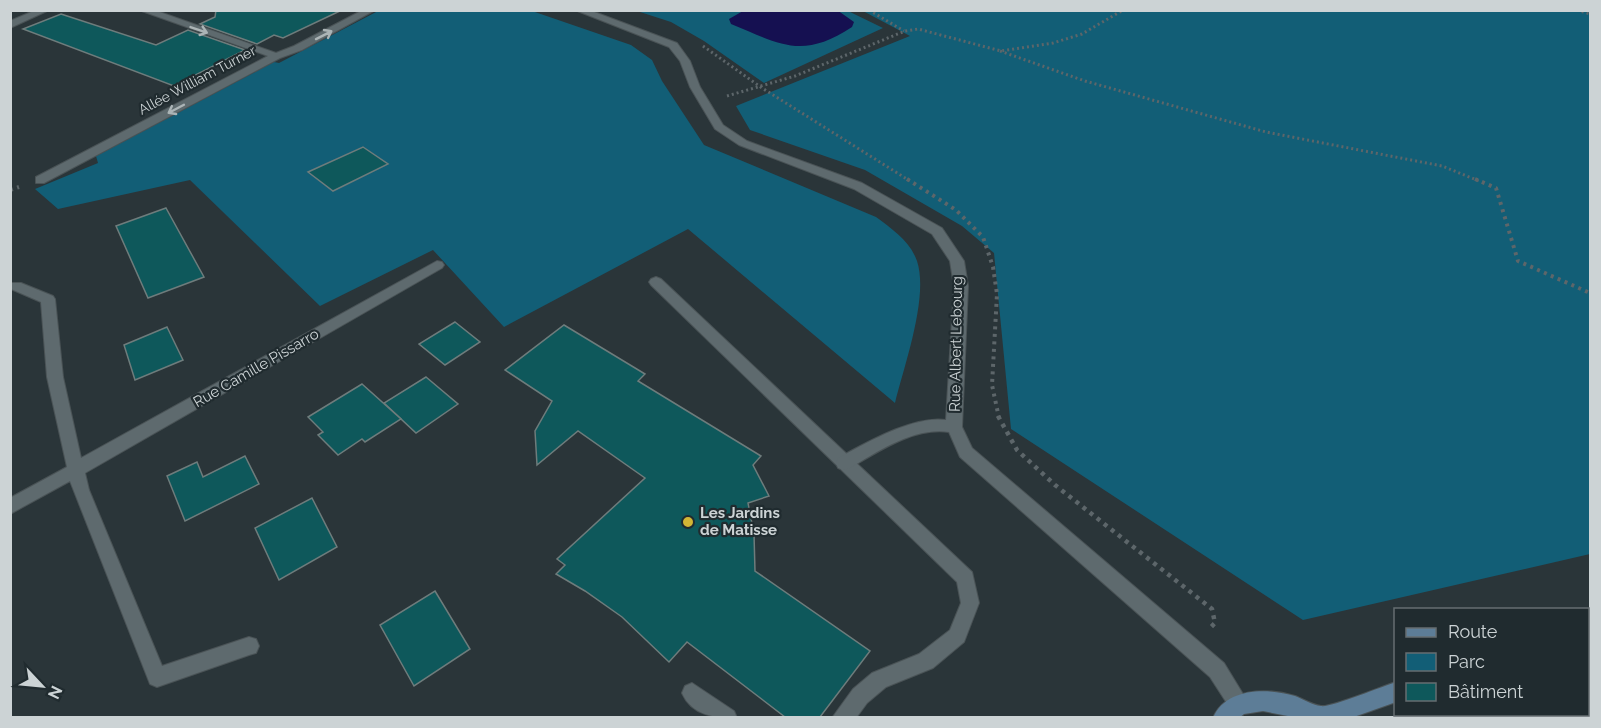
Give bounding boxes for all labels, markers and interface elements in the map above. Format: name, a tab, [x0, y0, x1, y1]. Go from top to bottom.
one-way arrow	[189, 25, 208, 36]
one-way arrow	[315, 29, 332, 41]
street label: Allée William Turner	[136, 42, 258, 118]
one-way arrow	[167, 103, 185, 115]
street label: Rue Albert Lebourg	[946, 276, 966, 412]
street label: Rue Camille Pissarro	[190, 325, 322, 411]
place label: Les Jardins de Matisse	[700, 504, 780, 539]
marker: Les Jardins de Matisse	[681, 515, 695, 529]
legend	[1394, 608, 1589, 716]
text: Route	[1448, 621, 1498, 642]
text: Parc	[1448, 651, 1485, 672]
north arrow	[12, 656, 72, 716]
text: Bâtiment	[1448, 681, 1523, 702]
text: N	[44, 683, 66, 702]

